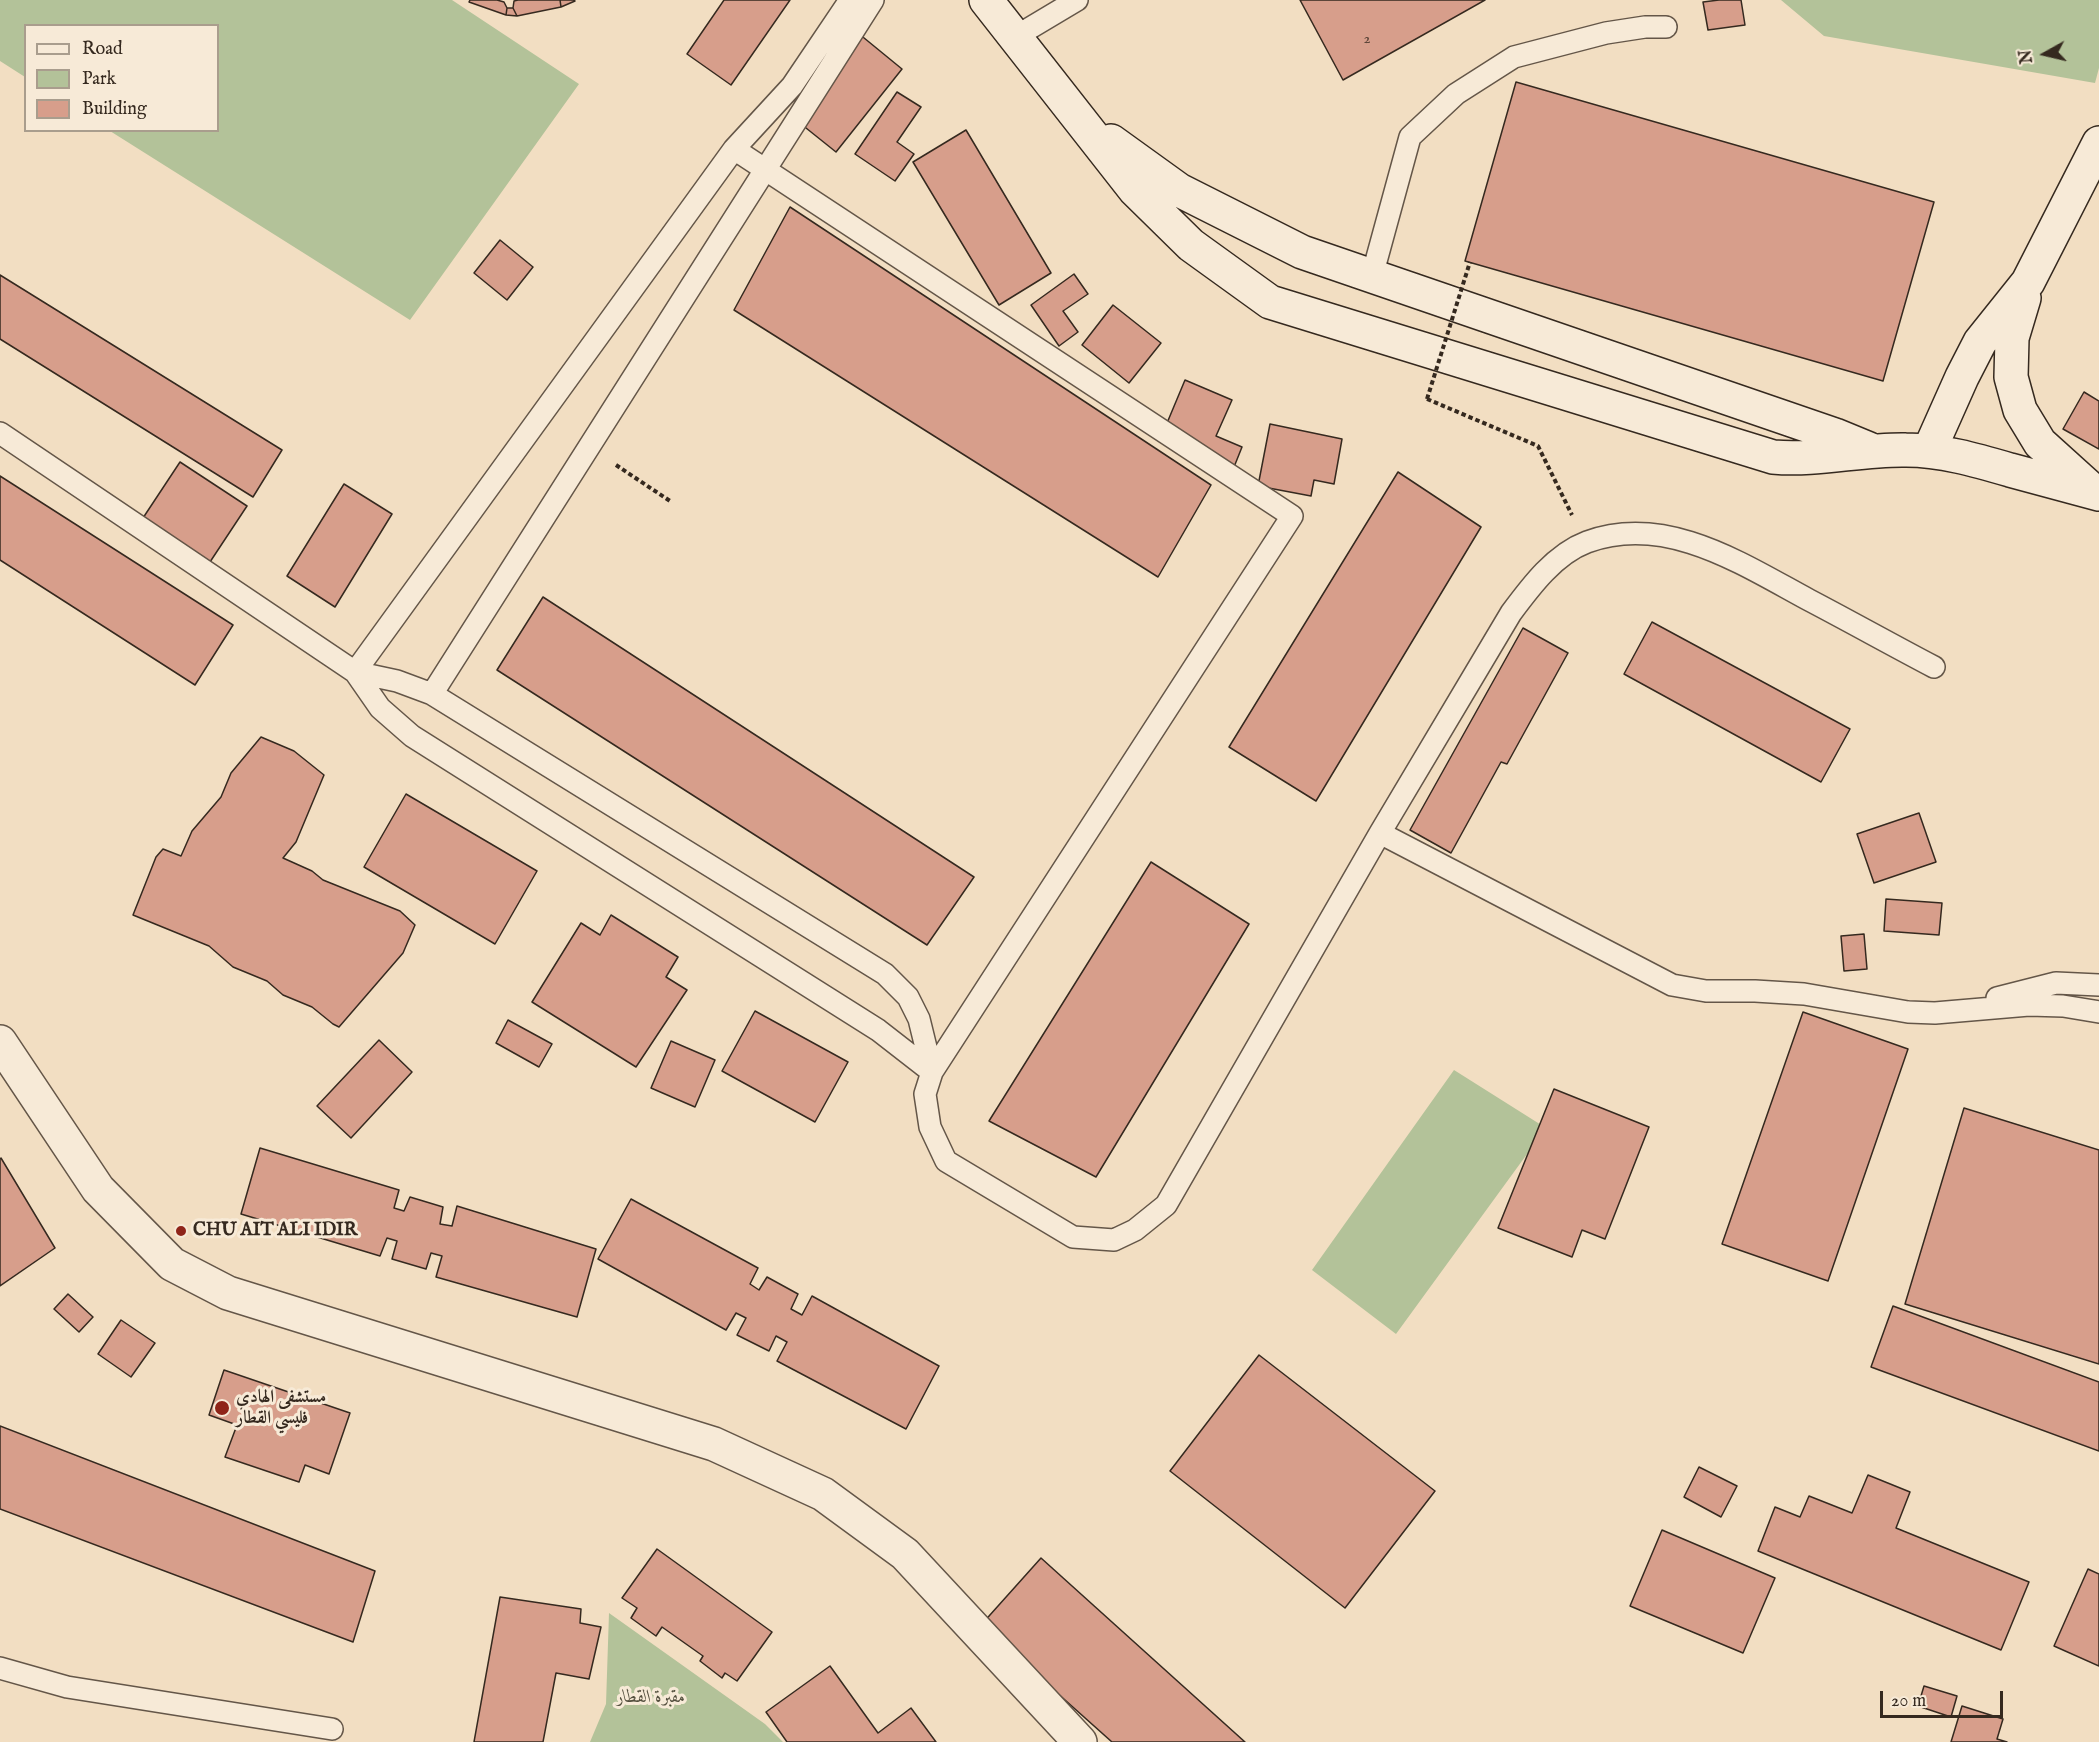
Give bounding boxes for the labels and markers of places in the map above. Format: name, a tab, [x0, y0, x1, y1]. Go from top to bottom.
place label: CHU AIT ALI IDIR	[193, 1220, 357, 1242]
marker: CHU AIT ALI IDIR	[174, 1224, 188, 1238]
place label: مستشفى الهادي فليسي القطار	[236, 1387, 326, 1430]
marker: مستشفى الهادي فليسي القطار	[213, 1399, 231, 1417]

